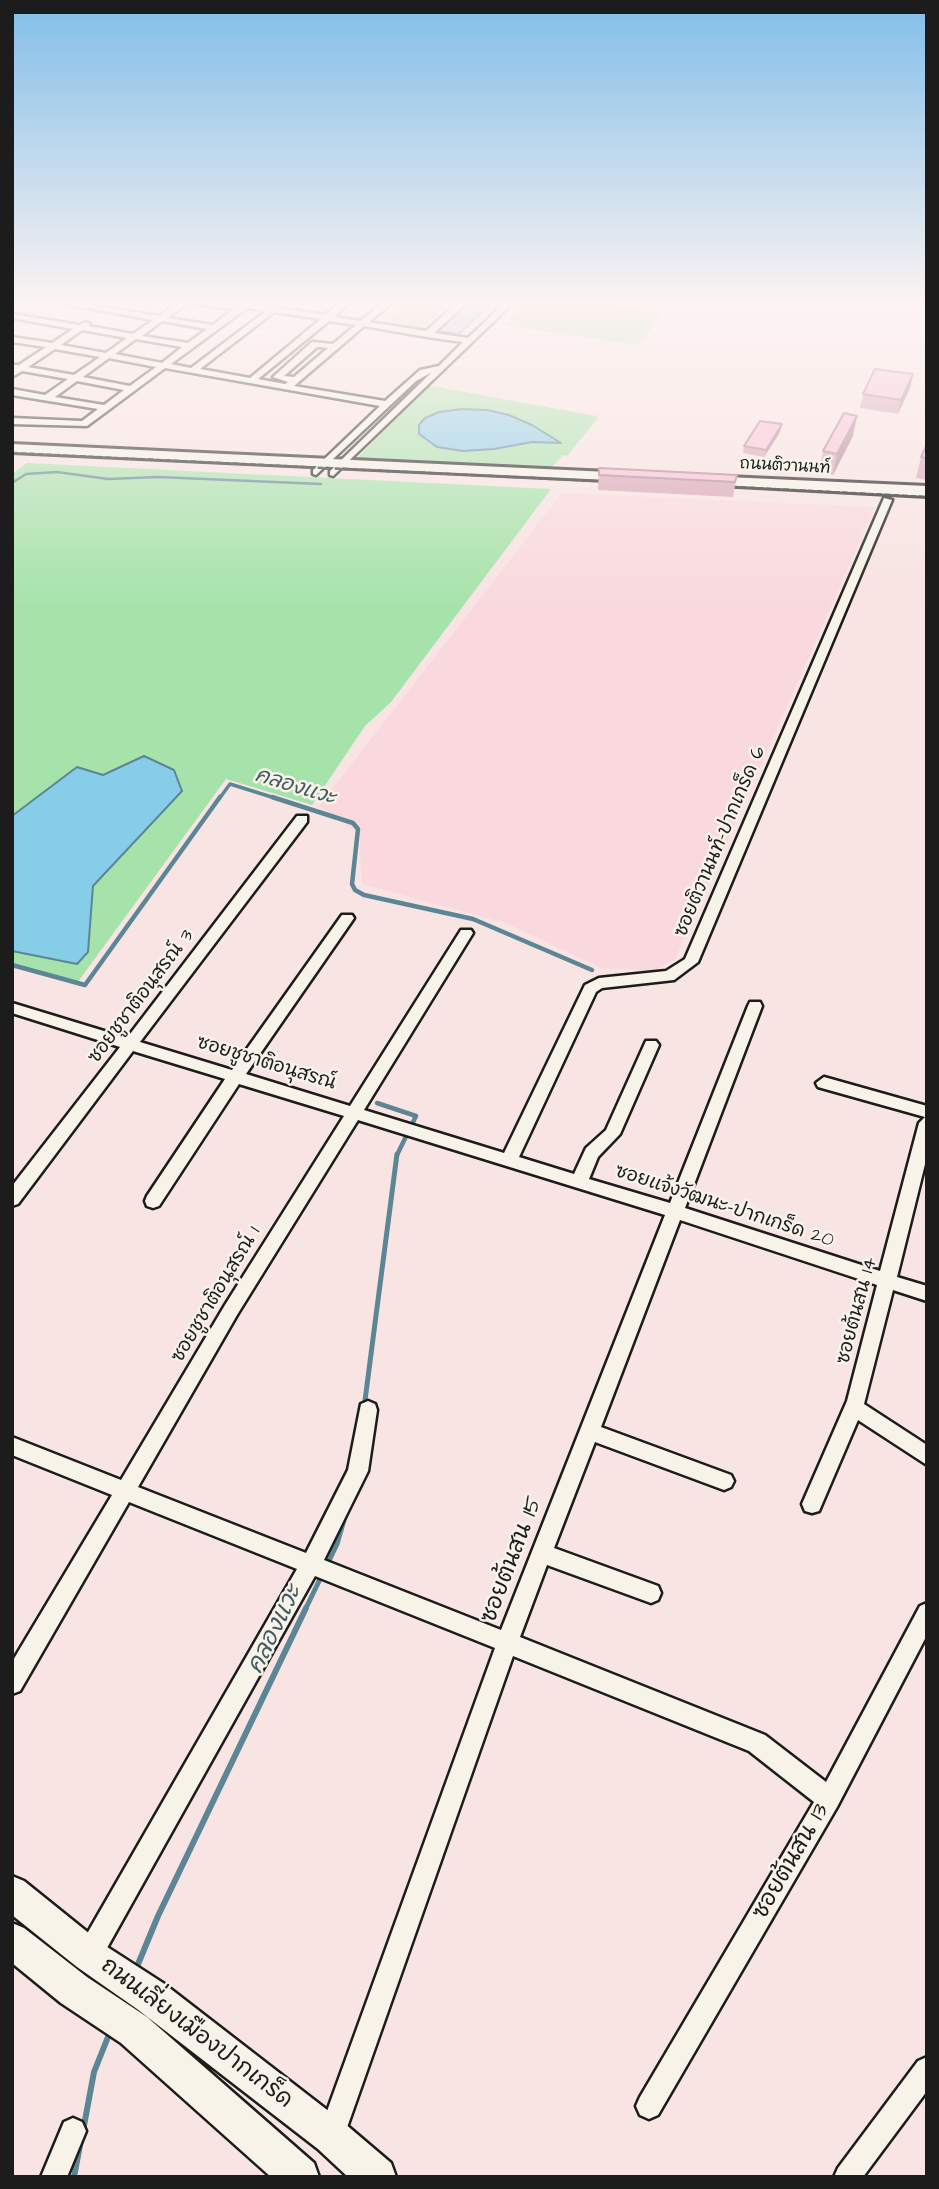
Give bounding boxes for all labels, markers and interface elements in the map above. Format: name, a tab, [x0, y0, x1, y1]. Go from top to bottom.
street label: ถนนติวานนท์	[739, 455, 831, 479]
street label: ซอยติวานนท์-ปากเกร็ด 6	[670, 743, 772, 941]
water label: คลองแวะ	[252, 764, 338, 812]
street label: ซอยชูชาติอนุสรณ์ 3	[84, 926, 200, 1068]
street label: ซอยชูชาติอนุสรณ์	[194, 1032, 338, 1096]
street label: ซอยแจ้งวัฒนะ-ปากเกร็ด 20	[612, 1161, 836, 1253]
street label: ซอยชูชาติอนุสรณ์ 1	[168, 1223, 266, 1367]
street label: ซอยต้นสน 14	[833, 1255, 883, 1367]
street label: ซอยต้นสน 15	[476, 1493, 550, 1627]
water label: คลองแวะ	[242, 1581, 310, 1679]
street label: ซอยต้นสน 13	[748, 1799, 836, 1925]
street label: ถนนเลี่ยงเมืองปากเกร็ด	[95, 1953, 297, 2115]

